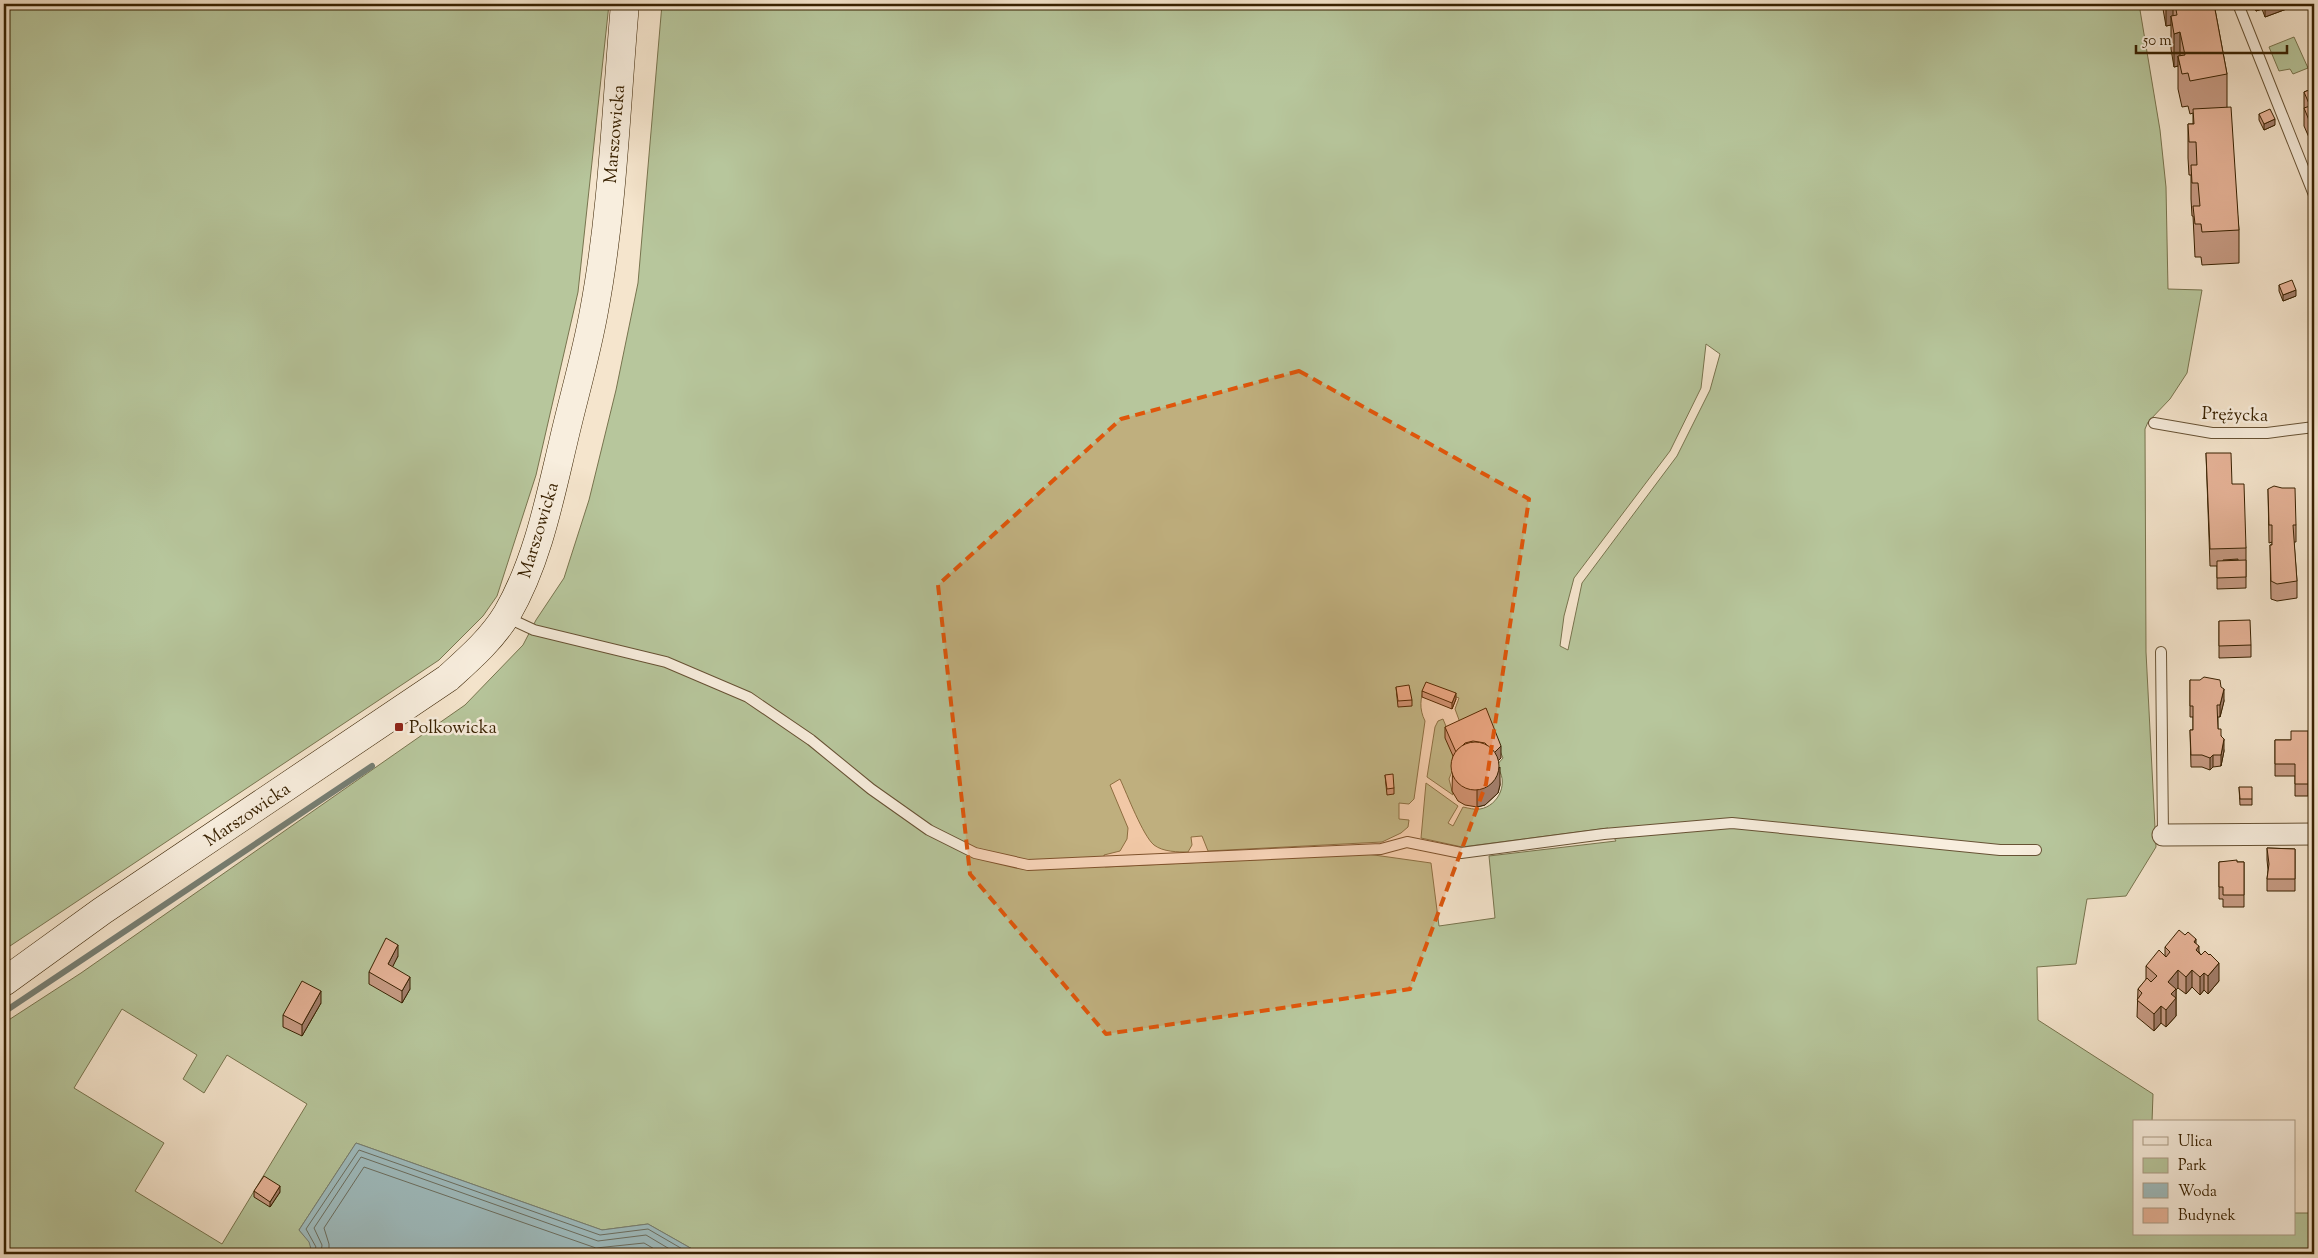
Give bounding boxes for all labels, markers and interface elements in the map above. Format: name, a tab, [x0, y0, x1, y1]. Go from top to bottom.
scale bar	[2136, 22, 2287, 54]
text: 50 m	[2142, 31, 2172, 52]
street label: Marszowicka	[599, 84, 633, 185]
street label: Prężycka	[2201, 402, 2269, 430]
street label: Marszowicka	[513, 479, 567, 582]
place label: Polkowicka	[409, 716, 497, 742]
marker: Polkowicka	[393, 721, 405, 733]
street label: Marszowicka	[200, 777, 297, 854]
legend	[2133, 1120, 2296, 1236]
text: Ulica	[2178, 1132, 2212, 1153]
text: Park	[2178, 1156, 2207, 1177]
text: Woda	[2178, 1182, 2217, 1203]
text: Budynek	[2178, 1206, 2236, 1227]

